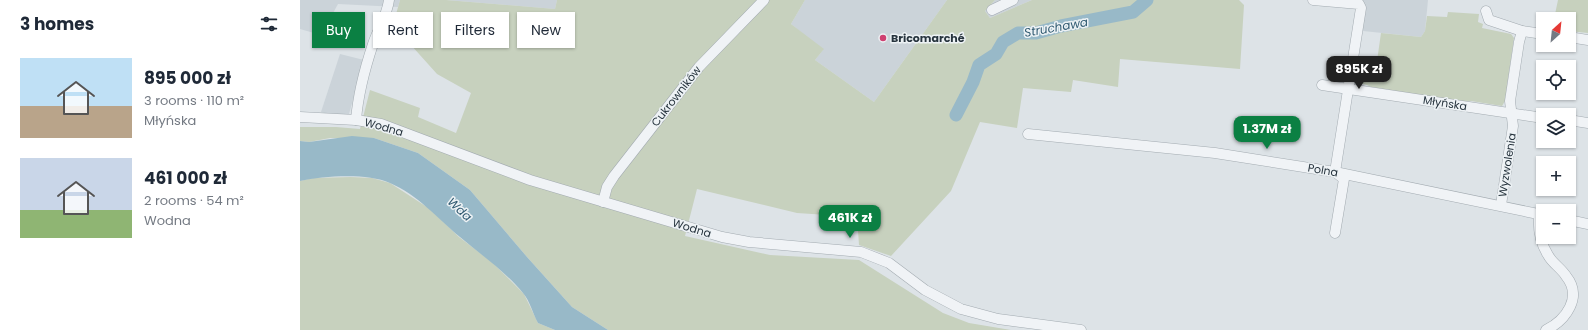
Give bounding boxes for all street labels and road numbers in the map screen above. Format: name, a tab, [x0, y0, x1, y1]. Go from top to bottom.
street label: Cukrowników	[647, 62, 705, 130]
street label: Młyńska	[1422, 92, 1468, 114]
street label: Wodna	[363, 114, 405, 140]
street label: Wyzwolenia	[1494, 132, 1520, 198]
street label: Polna	[1307, 159, 1339, 181]
street label: Wodna	[671, 215, 713, 241]

